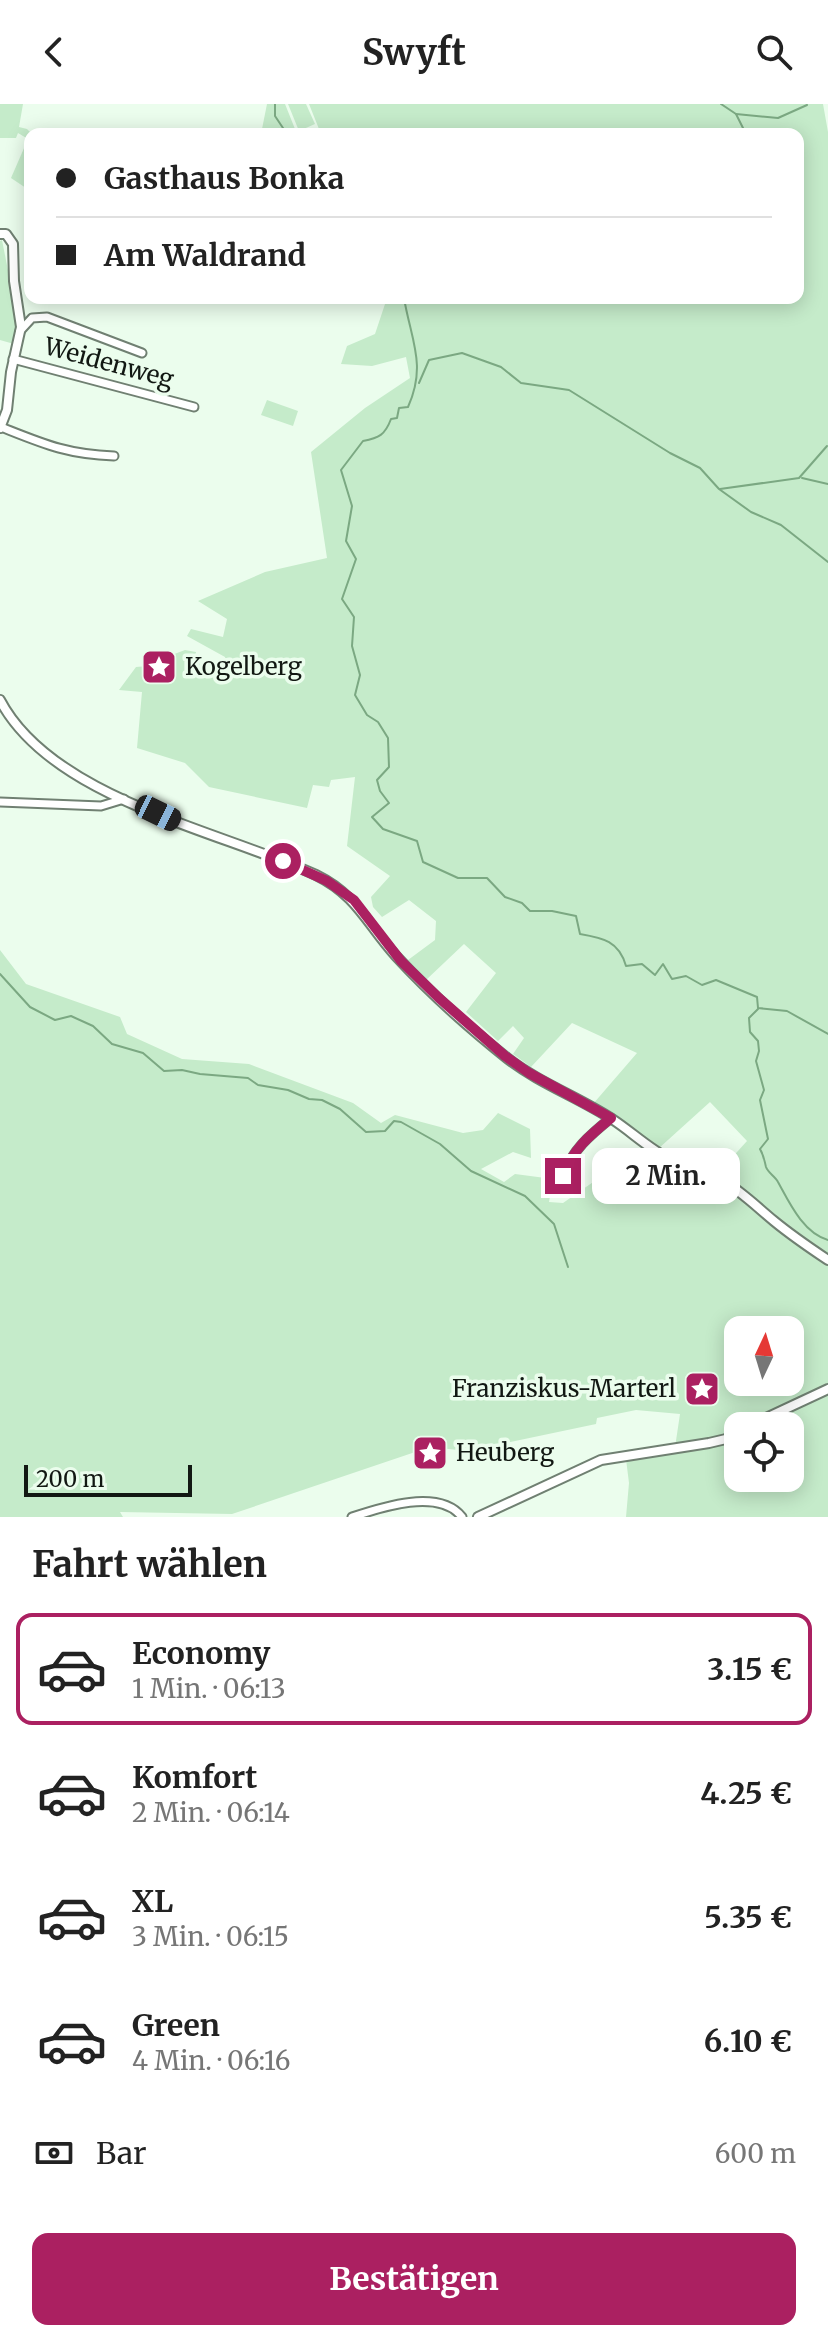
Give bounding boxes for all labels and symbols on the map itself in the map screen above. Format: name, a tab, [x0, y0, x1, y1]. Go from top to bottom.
street label: Weidenweg	[40, 330, 178, 395]
place icon: Kogelberg	[140, 648, 178, 686]
place label: Kogelberg	[185, 651, 303, 682]
car	[131, 792, 185, 834]
route start	[265, 843, 301, 879]
callout: 2 Min.	[591, 1148, 739, 1204]
route end	[545, 1158, 581, 1194]
north arrow	[724, 1316, 804, 1396]
place icon: Franziskus-Marterl	[683, 1370, 721, 1408]
place label: Franziskus-Marterl	[452, 1373, 676, 1404]
place icon: Heuberg	[411, 1434, 449, 1472]
place label: Heuberg	[456, 1437, 555, 1468]
scale bar	[24, 1461, 192, 1497]

